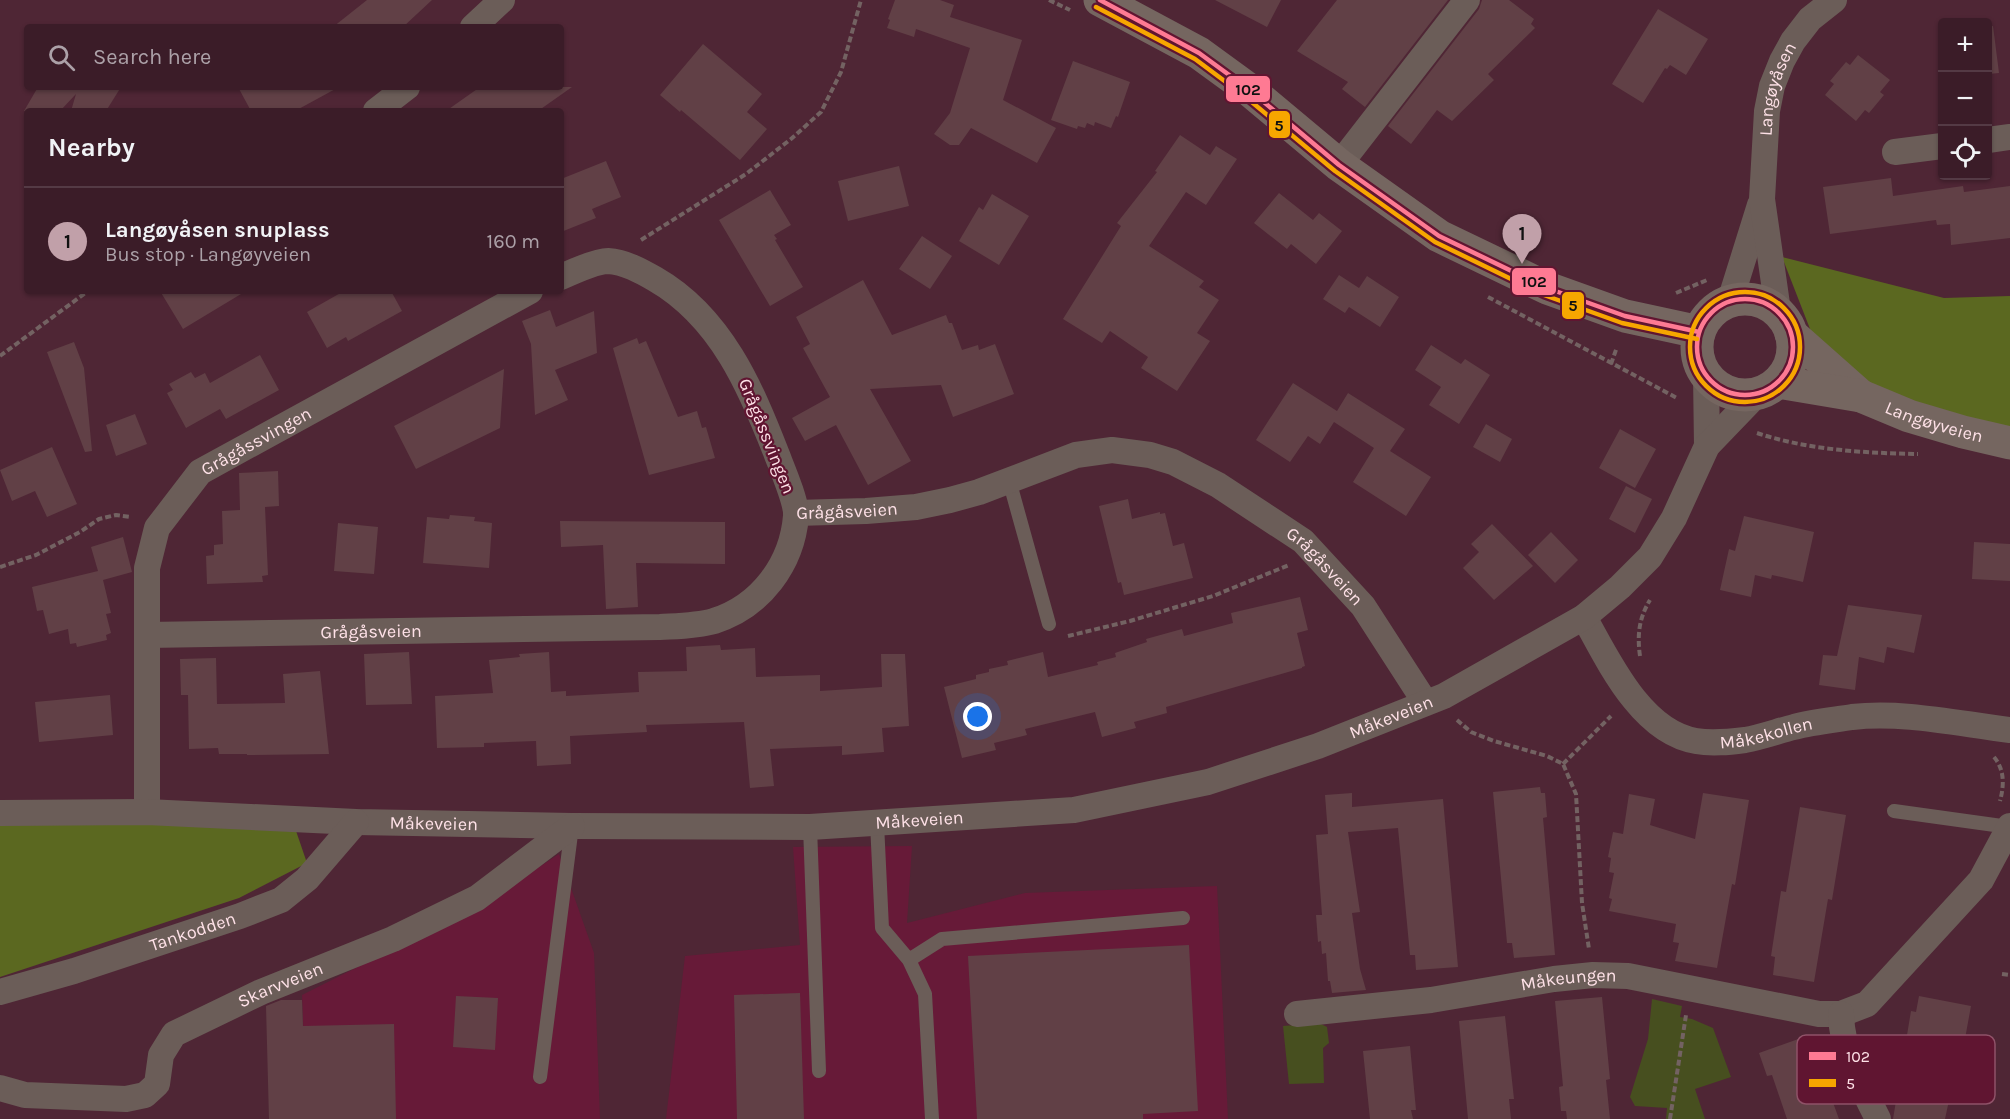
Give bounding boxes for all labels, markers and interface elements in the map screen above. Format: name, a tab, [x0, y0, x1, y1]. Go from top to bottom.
map controls	[1938, 18, 1992, 180]
button: +	[1938, 18, 1992, 72]
search box	[24, 24, 564, 90]
street label: Langøyåsen	[1755, 38, 1801, 136]
icon: search	[45, 41, 78, 74]
text: Search here	[93, 44, 211, 70]
button: −	[1938, 72, 1992, 126]
line badge: 102	[1225, 75, 1271, 103]
text: 102	[1235, 80, 1261, 99]
line badge: 5	[1268, 110, 1291, 139]
text: 5	[1274, 116, 1284, 135]
button: locate	[1938, 126, 1992, 180]
text: Nearby	[48, 132, 135, 163]
pin: 1	[1502, 214, 1541, 264]
text: Langøyåsen snuplass	[105, 217, 330, 243]
text: 1	[64, 230, 71, 253]
text: 160 m	[487, 230, 540, 253]
text: Bus stop · Langøyveien	[105, 243, 311, 266]
line badge: 102	[1511, 267, 1557, 296]
text: 102	[1521, 272, 1547, 291]
line badge: 5	[1561, 291, 1585, 320]
text: 5	[1568, 296, 1578, 315]
street label: Grågåssvingen	[734, 375, 800, 497]
street label: Langøyveien	[1882, 396, 1985, 447]
street label: Grågåssvingen	[197, 402, 315, 480]
street label: Grågåsveien	[796, 498, 898, 524]
street label: Grågåsveien	[1282, 522, 1368, 610]
street label: Grågåsveien	[320, 620, 422, 643]
street label: Måkeveien	[1346, 691, 1436, 744]
your location	[963, 702, 992, 731]
street label: Måkekollen	[1719, 712, 1814, 754]
street label: Måkeveien	[875, 806, 964, 834]
street label: Måkeveien	[389, 812, 478, 835]
street label: Tankodden	[147, 907, 239, 956]
street label: Skarvveien	[234, 957, 326, 1013]
street label: Måkeungen	[1519, 964, 1617, 996]
legend	[1797, 1035, 1995, 1104]
text: 102	[1846, 1047, 1870, 1066]
text: 5	[1846, 1074, 1855, 1093]

